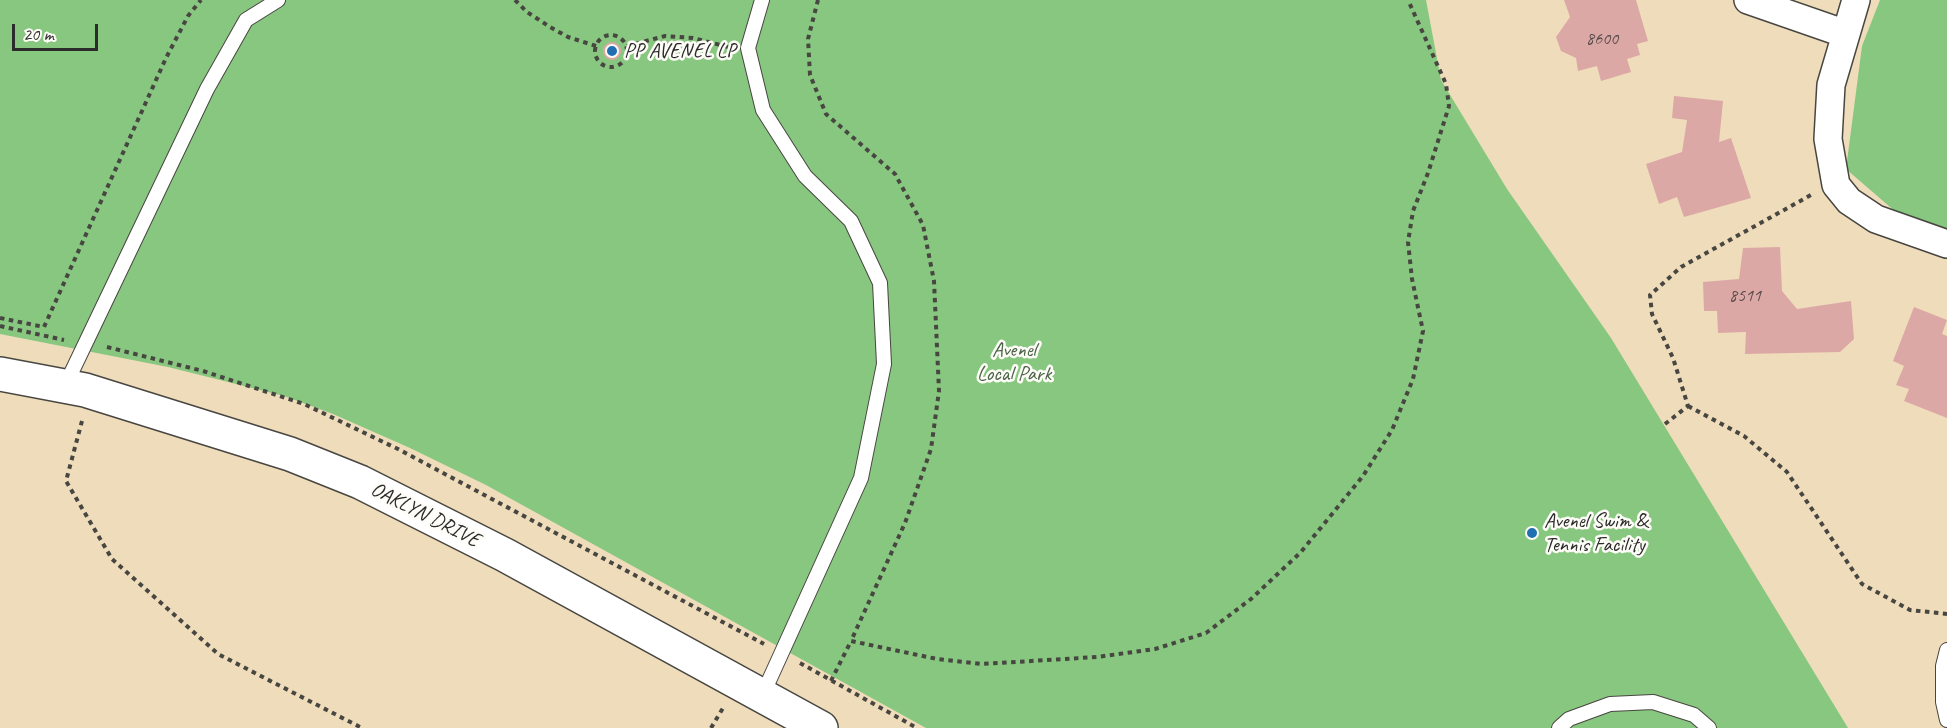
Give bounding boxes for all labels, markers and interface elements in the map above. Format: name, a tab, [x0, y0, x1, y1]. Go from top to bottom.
scale bar	[15, 12, 100, 50]
text: 20 m	[23, 23, 54, 45]
house number: 8600	[1586, 28, 1618, 50]
place label: PP AVENEL LP	[624, 38, 736, 64]
marker: PP AVENEL LP	[605, 44, 619, 58]
house number: 8511	[1729, 285, 1761, 307]
park label: Avenel Local Park	[977, 337, 1051, 387]
street label: OAKLYN DRIVE	[366, 477, 484, 553]
place label: Avenel Swim & Tennis Facility	[1544, 508, 1647, 558]
marker: Avenel Swim & Tennis Facility	[1525, 526, 1539, 540]

